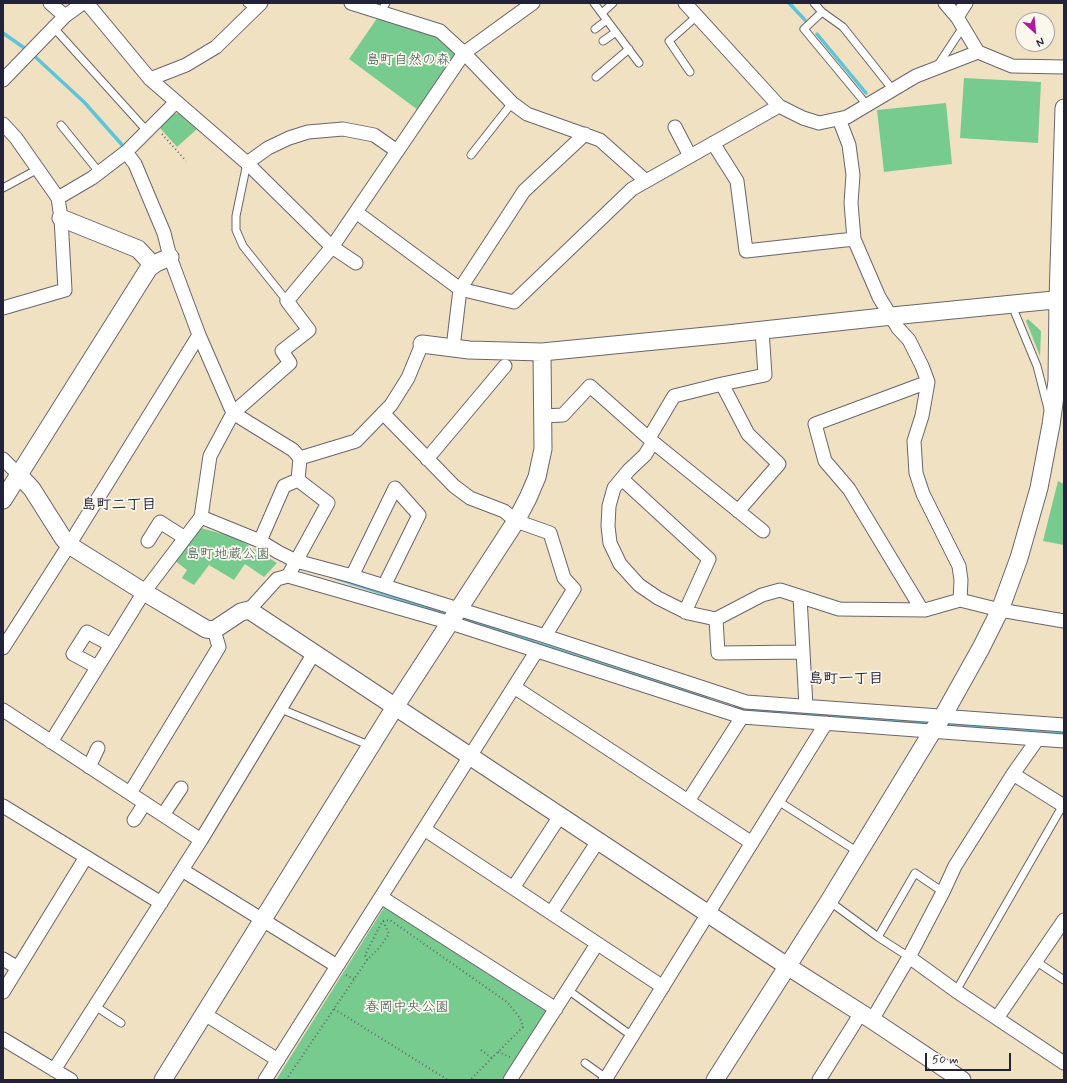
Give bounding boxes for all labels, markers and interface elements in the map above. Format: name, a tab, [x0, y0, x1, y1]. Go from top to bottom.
north arrow	[1015, 12, 1055, 52]
text: N	[1034, 34, 1046, 50]
park label: 島町自然の森	[366, 53, 450, 69]
district label: 島町二丁目	[82, 497, 156, 515]
park label: 島町地蔵公園	[186, 547, 270, 563]
district label: 島町一丁目	[809, 671, 883, 689]
park label: 春岡中央公園	[365, 1000, 449, 1016]
scale bar	[927, 1045, 1013, 1071]
text: 50 m	[932, 1052, 959, 1068]

